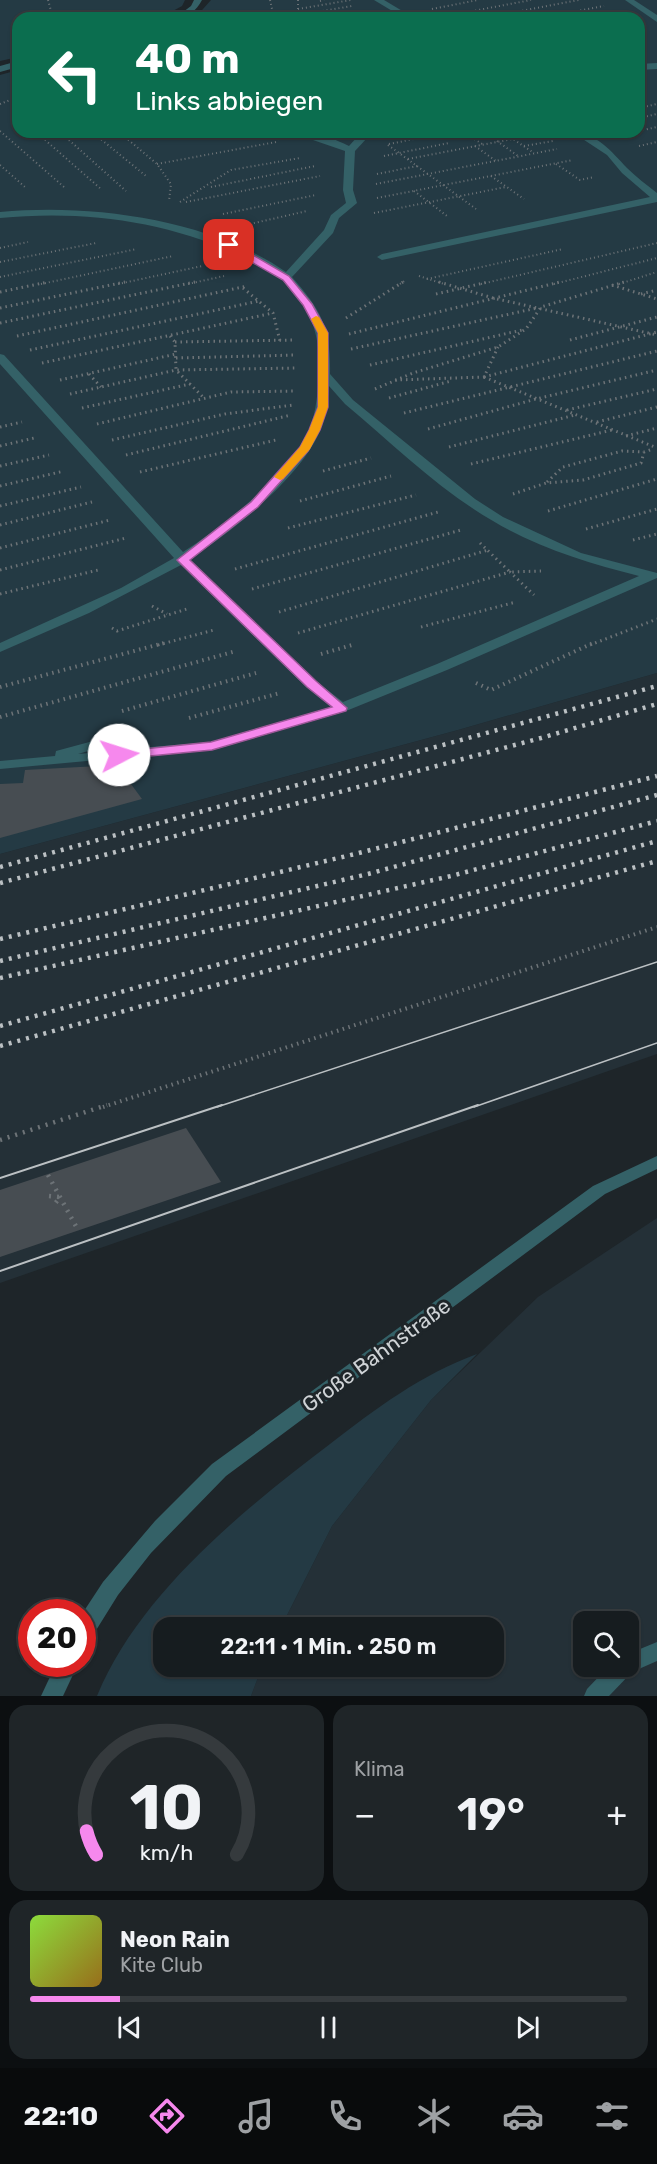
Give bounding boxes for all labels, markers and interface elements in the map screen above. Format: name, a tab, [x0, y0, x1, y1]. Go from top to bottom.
text: 40 m	[135, 34, 240, 84]
icon: left	[36, 36, 114, 114]
text: Links abbiegen	[135, 85, 323, 117]
pin	[203, 219, 254, 270]
icon: arrive	[212, 228, 245, 261]
position arrow	[87, 723, 151, 787]
street label: Große Bahnstraße	[297, 1293, 455, 1417]
speed limit sign: 20	[18, 1599, 96, 1677]
map controls	[573, 1611, 639, 1677]
button: search	[573, 1611, 639, 1677]
text: 22:11 · 1 Min. · 250 m	[220, 1633, 437, 1660]
text: Klima	[354, 1757, 405, 1781]
text: 10	[130, 1771, 203, 1845]
text: 19°	[457, 1788, 525, 1841]
text: −	[354, 1795, 375, 1834]
text: +	[606, 1795, 627, 1834]
text: km/h	[140, 1840, 193, 1865]
text: Neon Rain	[120, 1926, 230, 1953]
text: Kite Club	[120, 1953, 203, 1977]
icon: previous	[113, 2011, 146, 2044]
icon: pause	[312, 2011, 345, 2044]
icon: next	[511, 2011, 544, 2044]
icon: directions	[146, 2095, 188, 2137]
icon: music	[235, 2095, 277, 2137]
icon: phone	[324, 2095, 366, 2137]
icon: climate	[413, 2095, 455, 2137]
icon: car	[502, 2095, 544, 2137]
icon: filters	[591, 2095, 633, 2137]
text: 22:10	[24, 2100, 98, 2132]

